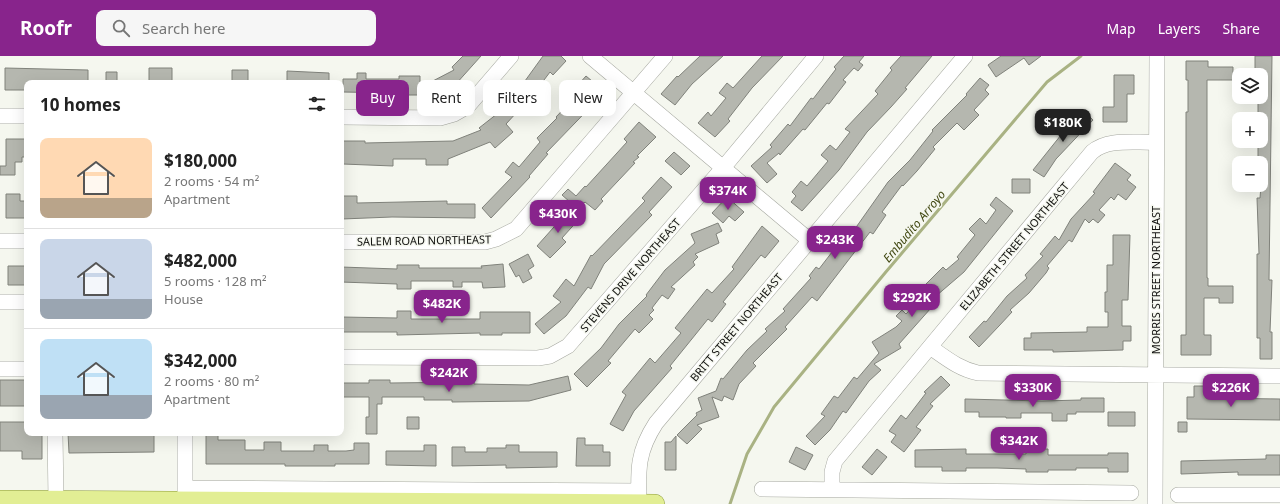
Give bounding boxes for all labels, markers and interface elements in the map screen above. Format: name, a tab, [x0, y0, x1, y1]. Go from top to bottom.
search box	[96, 10, 376, 46]
text: Roofr	[20, 15, 72, 41]
icon: search	[110, 17, 132, 39]
text: Search here	[142, 18, 226, 38]
text: Map	[1107, 19, 1136, 38]
text: Layers	[1158, 19, 1200, 38]
text: Share	[1222, 19, 1260, 38]
map controls	[1232, 68, 1268, 192]
button: layers	[1232, 68, 1268, 104]
chip: Buy	[356, 80, 409, 116]
chip: Rent	[417, 80, 475, 116]
chip: Filters	[483, 80, 551, 116]
chip: New	[559, 80, 616, 116]
text: 10 homes	[40, 93, 121, 116]
icon: filters	[306, 93, 328, 115]
pin: $180K	[1035, 109, 1091, 143]
button: +	[1232, 112, 1268, 148]
text: $180K	[1044, 113, 1082, 131]
text: $180,000	[164, 149, 237, 172]
icon: home	[72, 154, 120, 202]
button: −	[1232, 156, 1268, 192]
text: 2 rooms · 54 m²	[164, 172, 259, 190]
pin: $374K	[700, 177, 756, 211]
street label: ELIZABETH STREET NORTHEAST	[956, 179, 1072, 313]
text: $374K	[709, 181, 747, 199]
water label: Embudito Arroyo	[879, 186, 949, 266]
text: Apartment	[164, 190, 230, 208]
pin: $430K	[530, 200, 586, 234]
text: $430K	[539, 204, 577, 222]
street label: MORRIS STREET NORTHEAST	[1148, 206, 1163, 354]
street label: STEVENS DRIVE NORTHEAST	[577, 215, 683, 335]
pin: $243K	[807, 226, 863, 260]
text: $243K	[816, 230, 854, 248]
street label: SALEM ROAD NORTHEAST	[357, 231, 491, 249]
text: $482,000	[164, 249, 237, 272]
icon: home	[72, 255, 120, 303]
street label: BRITT STREET NORTHEAST	[686, 270, 786, 384]
text: 5 rooms · 128 m²	[164, 272, 267, 290]
pin: $292K	[884, 284, 940, 318]
text: $292K	[893, 288, 931, 306]
text: House	[164, 290, 203, 308]
pin: $482K	[414, 290, 470, 324]
text: $482K	[423, 294, 461, 312]
text: $342,000	[164, 349, 237, 372]
icon: home	[72, 355, 120, 403]
pin: $242K	[421, 359, 477, 393]
text: $242K	[430, 363, 468, 381]
text: 2 rooms · 80 m²	[164, 372, 259, 390]
pin: $330K	[1005, 374, 1061, 408]
pin: $226K	[1203, 374, 1259, 408]
text: $330K	[1014, 378, 1052, 396]
text: $226K	[1212, 378, 1250, 396]
text: Apartment	[164, 390, 230, 408]
pin: $342K	[991, 427, 1047, 461]
text: $342K	[1000, 431, 1038, 449]

